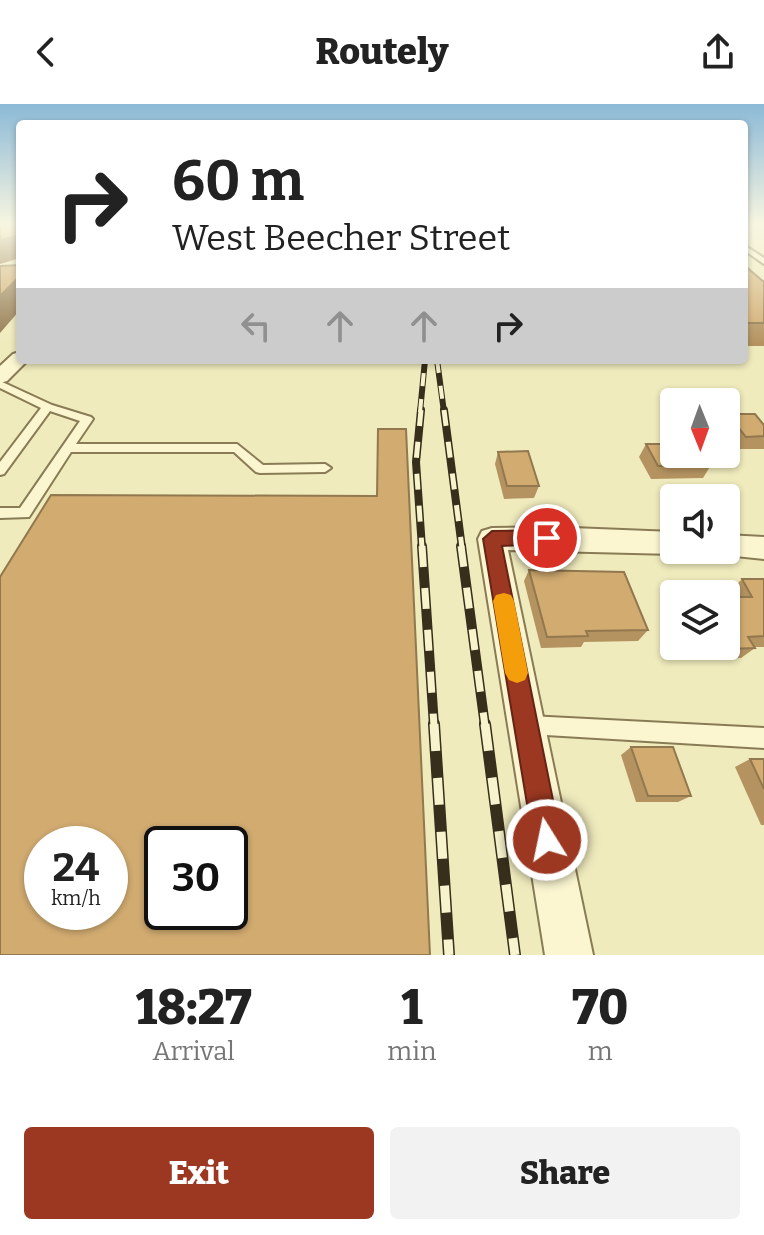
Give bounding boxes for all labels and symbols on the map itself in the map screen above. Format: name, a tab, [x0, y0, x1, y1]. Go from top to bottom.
north arrow	[660, 388, 740, 468]
pin	[513, 504, 581, 572]
position arrow	[505, 798, 589, 882]
speed limit sign: 30	[144, 826, 248, 930]

